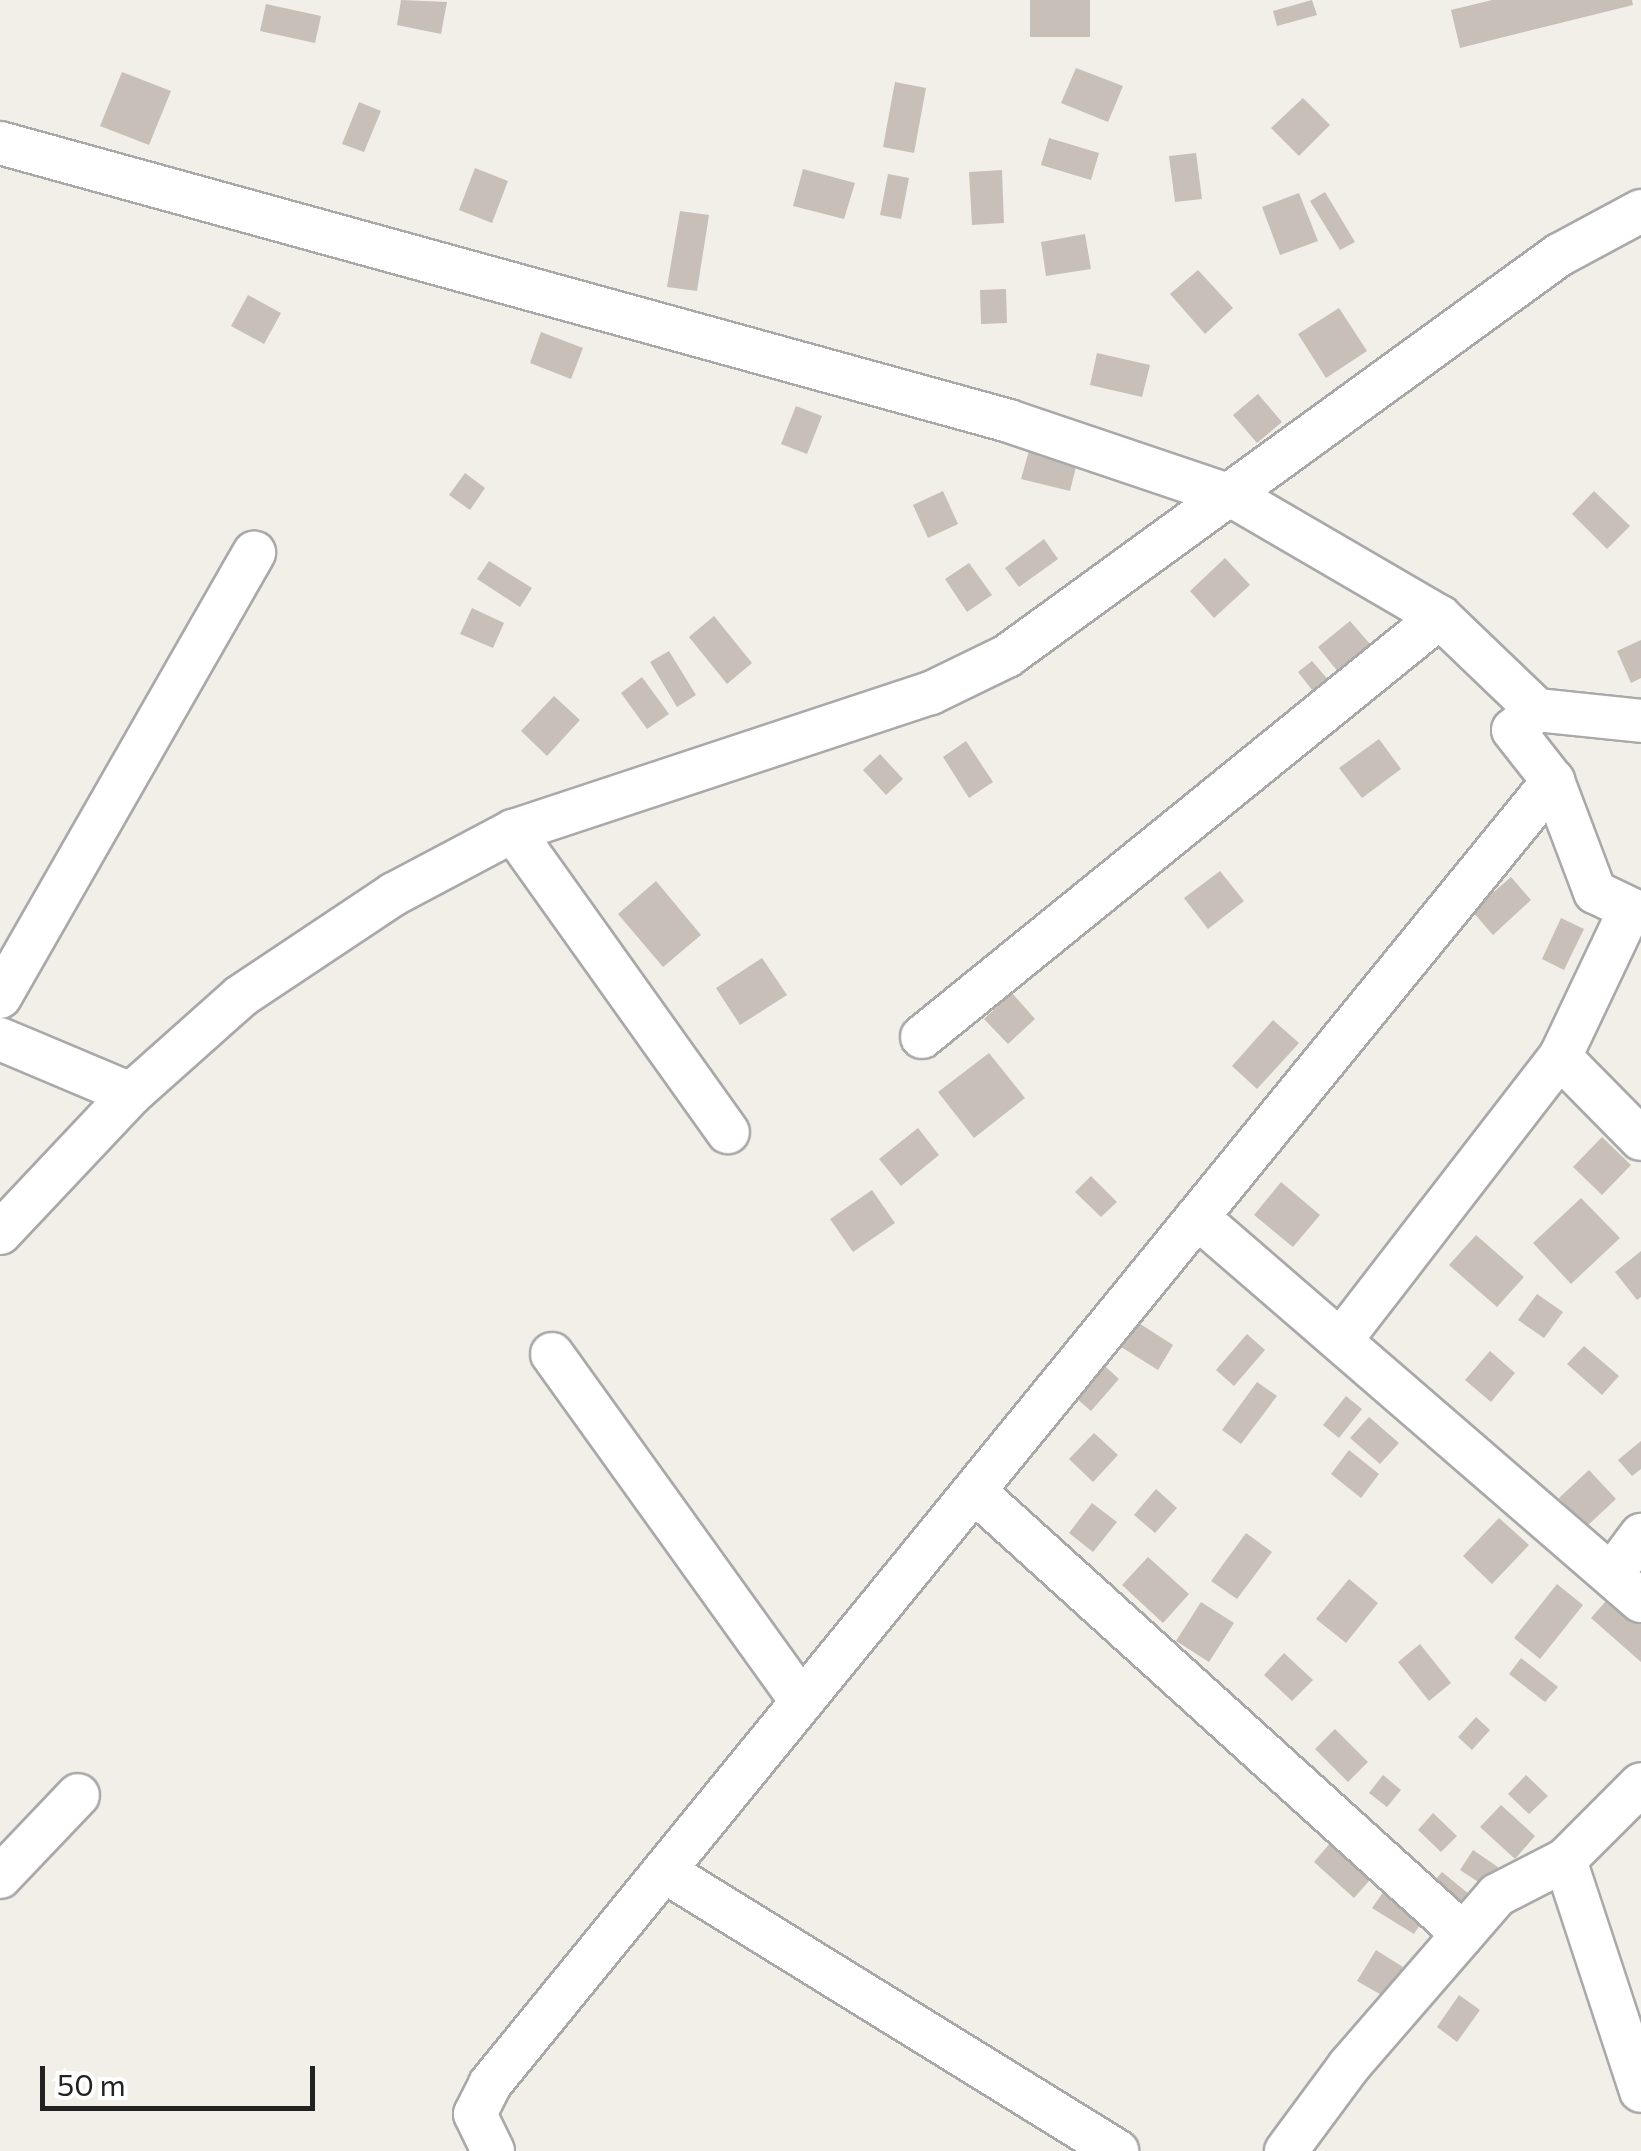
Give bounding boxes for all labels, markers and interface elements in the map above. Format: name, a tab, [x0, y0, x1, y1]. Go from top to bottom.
scale bar	[45, 2046, 320, 2108]
text: 50 m	[57, 2065, 126, 2102]

